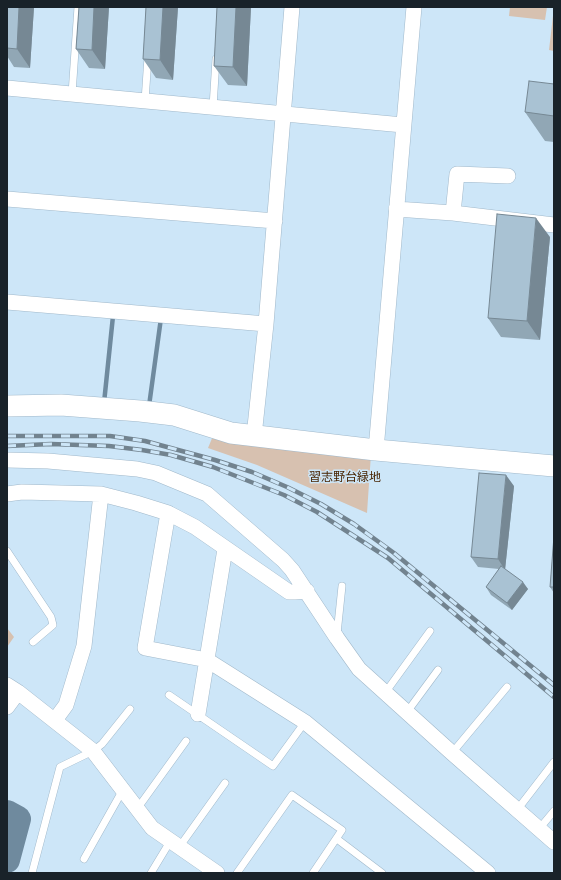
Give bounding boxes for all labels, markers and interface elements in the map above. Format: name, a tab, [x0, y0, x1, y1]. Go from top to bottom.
park label: 習志野台緑地	[309, 470, 381, 484]

